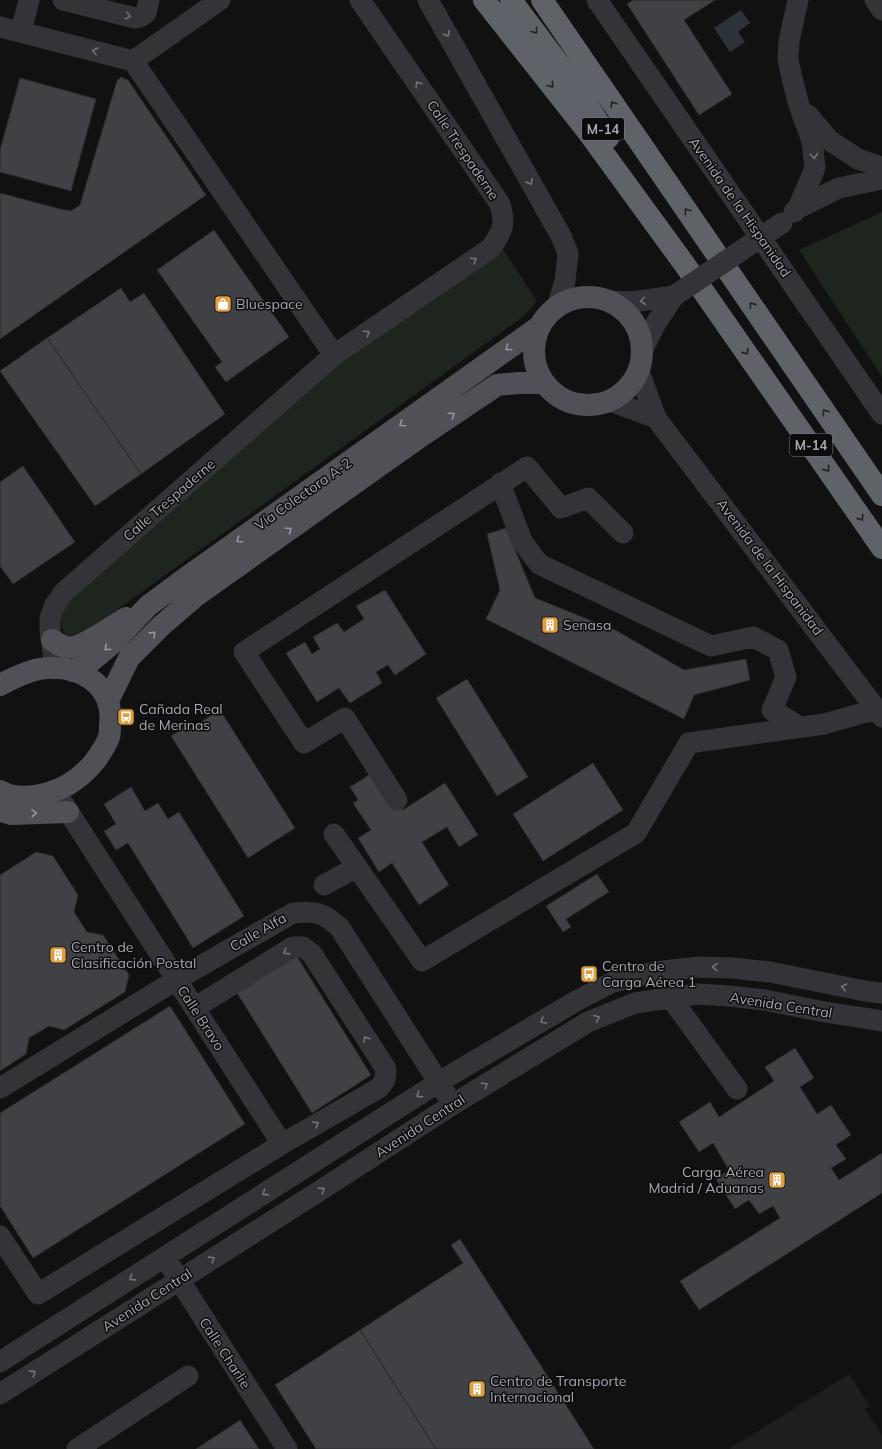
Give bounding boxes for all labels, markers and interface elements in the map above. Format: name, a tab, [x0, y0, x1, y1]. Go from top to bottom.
one-way arrow	[124, 11, 131, 20]
one-way arrow	[530, 27, 537, 34]
one-way arrow	[443, 30, 450, 37]
one-way arrow	[92, 47, 99, 56]
one-way arrow	[415, 81, 423, 88]
one-way arrow	[547, 81, 554, 88]
street label: Calle Trespaderne	[423, 97, 503, 203]
one-way arrow	[610, 101, 618, 108]
road number: M-14	[582, 118, 624, 140]
street label: Avenida de la Hispanidad	[685, 134, 795, 280]
one-way arrow	[809, 153, 818, 159]
one-way arrow	[526, 178, 533, 185]
one-way arrow	[684, 208, 692, 215]
one-way arrow	[470, 258, 477, 265]
shop icon: Bluespace	[213, 294, 233, 314]
place label: Bluespace	[236, 295, 303, 313]
one-way arrow	[640, 296, 646, 305]
one-way arrow	[749, 302, 757, 309]
one-way arrow	[363, 330, 370, 338]
one-way arrow	[505, 343, 512, 351]
one-way arrow	[741, 348, 748, 355]
one-way arrow	[822, 409, 830, 416]
one-way arrow	[448, 413, 455, 420]
one-way arrow	[399, 419, 406, 427]
road number: M-14	[790, 434, 832, 456]
street label: Vía Colectora A-2	[251, 454, 355, 534]
street label: Calle Trespaderne	[119, 455, 219, 545]
one-way arrow	[822, 464, 829, 471]
street label: Avenida de la Hispanidad	[713, 495, 827, 639]
one-way arrow	[857, 514, 864, 521]
one-way arrow	[284, 528, 291, 535]
one-way arrow	[236, 535, 243, 543]
building icon: Senasa	[540, 615, 560, 635]
place label: Senasa	[563, 616, 611, 634]
one-way arrow	[148, 632, 155, 639]
one-way arrow	[104, 644, 111, 651]
place label: Cañada Real de Merinas	[139, 700, 223, 734]
bus stop icon: Cañada Real de Merinas	[116, 707, 136, 727]
one-way arrow	[31, 809, 37, 818]
street label: Calle Alfa	[226, 909, 290, 955]
place label: Centro de Clasificación Postal	[71, 938, 196, 972]
building icon: Centro de Clasificación Postal	[48, 945, 68, 965]
one-way arrow	[283, 947, 290, 954]
place label: Centro de Carga Aérea 1	[602, 957, 696, 991]
one-way arrow	[712, 963, 718, 971]
bus stop icon: Centro de Carga Aérea 1	[579, 964, 599, 984]
street label: Calle Bravo	[173, 982, 229, 1054]
one-way arrow	[840, 983, 847, 991]
street label: Avenida Central	[729, 988, 833, 1022]
one-way arrow	[594, 1015, 601, 1023]
one-way arrow	[540, 1017, 547, 1024]
one-way arrow	[364, 1036, 371, 1043]
one-way arrow	[481, 1082, 488, 1089]
street label: Avenida Central	[372, 1090, 468, 1162]
one-way arrow	[416, 1090, 423, 1098]
one-way arrow	[312, 1122, 319, 1129]
place label: Carga Aérea Madrid / Aduanas	[648, 1163, 764, 1197]
building icon: Carga Aérea Madrid / Aduanas	[767, 1170, 787, 1190]
one-way arrow	[318, 1187, 325, 1195]
one-way arrow	[263, 1188, 270, 1195]
one-way arrow	[208, 1256, 215, 1264]
street label: Avenida Central	[99, 1264, 195, 1336]
one-way arrow	[129, 1273, 136, 1281]
street label: Calle Charlie	[195, 1314, 255, 1392]
one-way arrow	[29, 1370, 36, 1377]
place label: Centro de Transporte Internacional	[490, 1372, 626, 1406]
building icon: Centro de Transporte Internacional	[467, 1379, 487, 1399]

